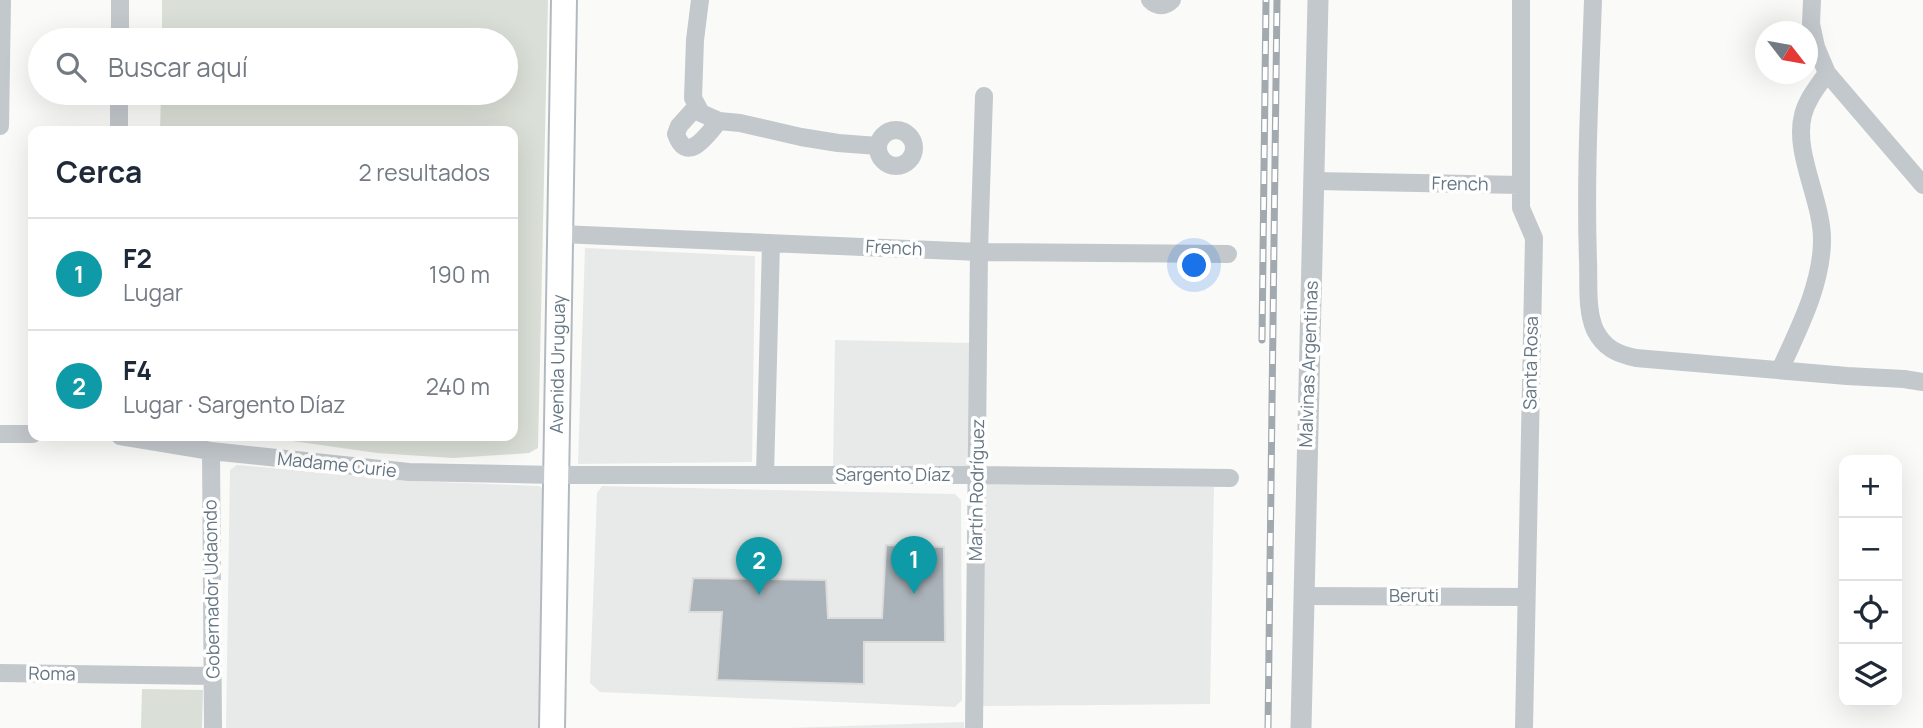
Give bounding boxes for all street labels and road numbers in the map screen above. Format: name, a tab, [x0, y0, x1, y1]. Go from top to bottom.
street label: French	[1431, 171, 1489, 195]
street label: French	[865, 234, 923, 260]
street label: Malvinas Argentinas	[1293, 280, 1323, 448]
street label: Avenida Uruguay	[544, 294, 570, 434]
street label: Santa Rosa	[1517, 316, 1543, 410]
street label: Martín Rodríguez	[963, 419, 989, 561]
street label: Madame Curie	[276, 446, 398, 482]
street label: Sargento Díaz	[835, 462, 951, 486]
street label: Gobernador Udaondo	[197, 499, 225, 679]
street label: Beruti	[1389, 583, 1439, 607]
street label: Roma	[28, 661, 76, 685]

